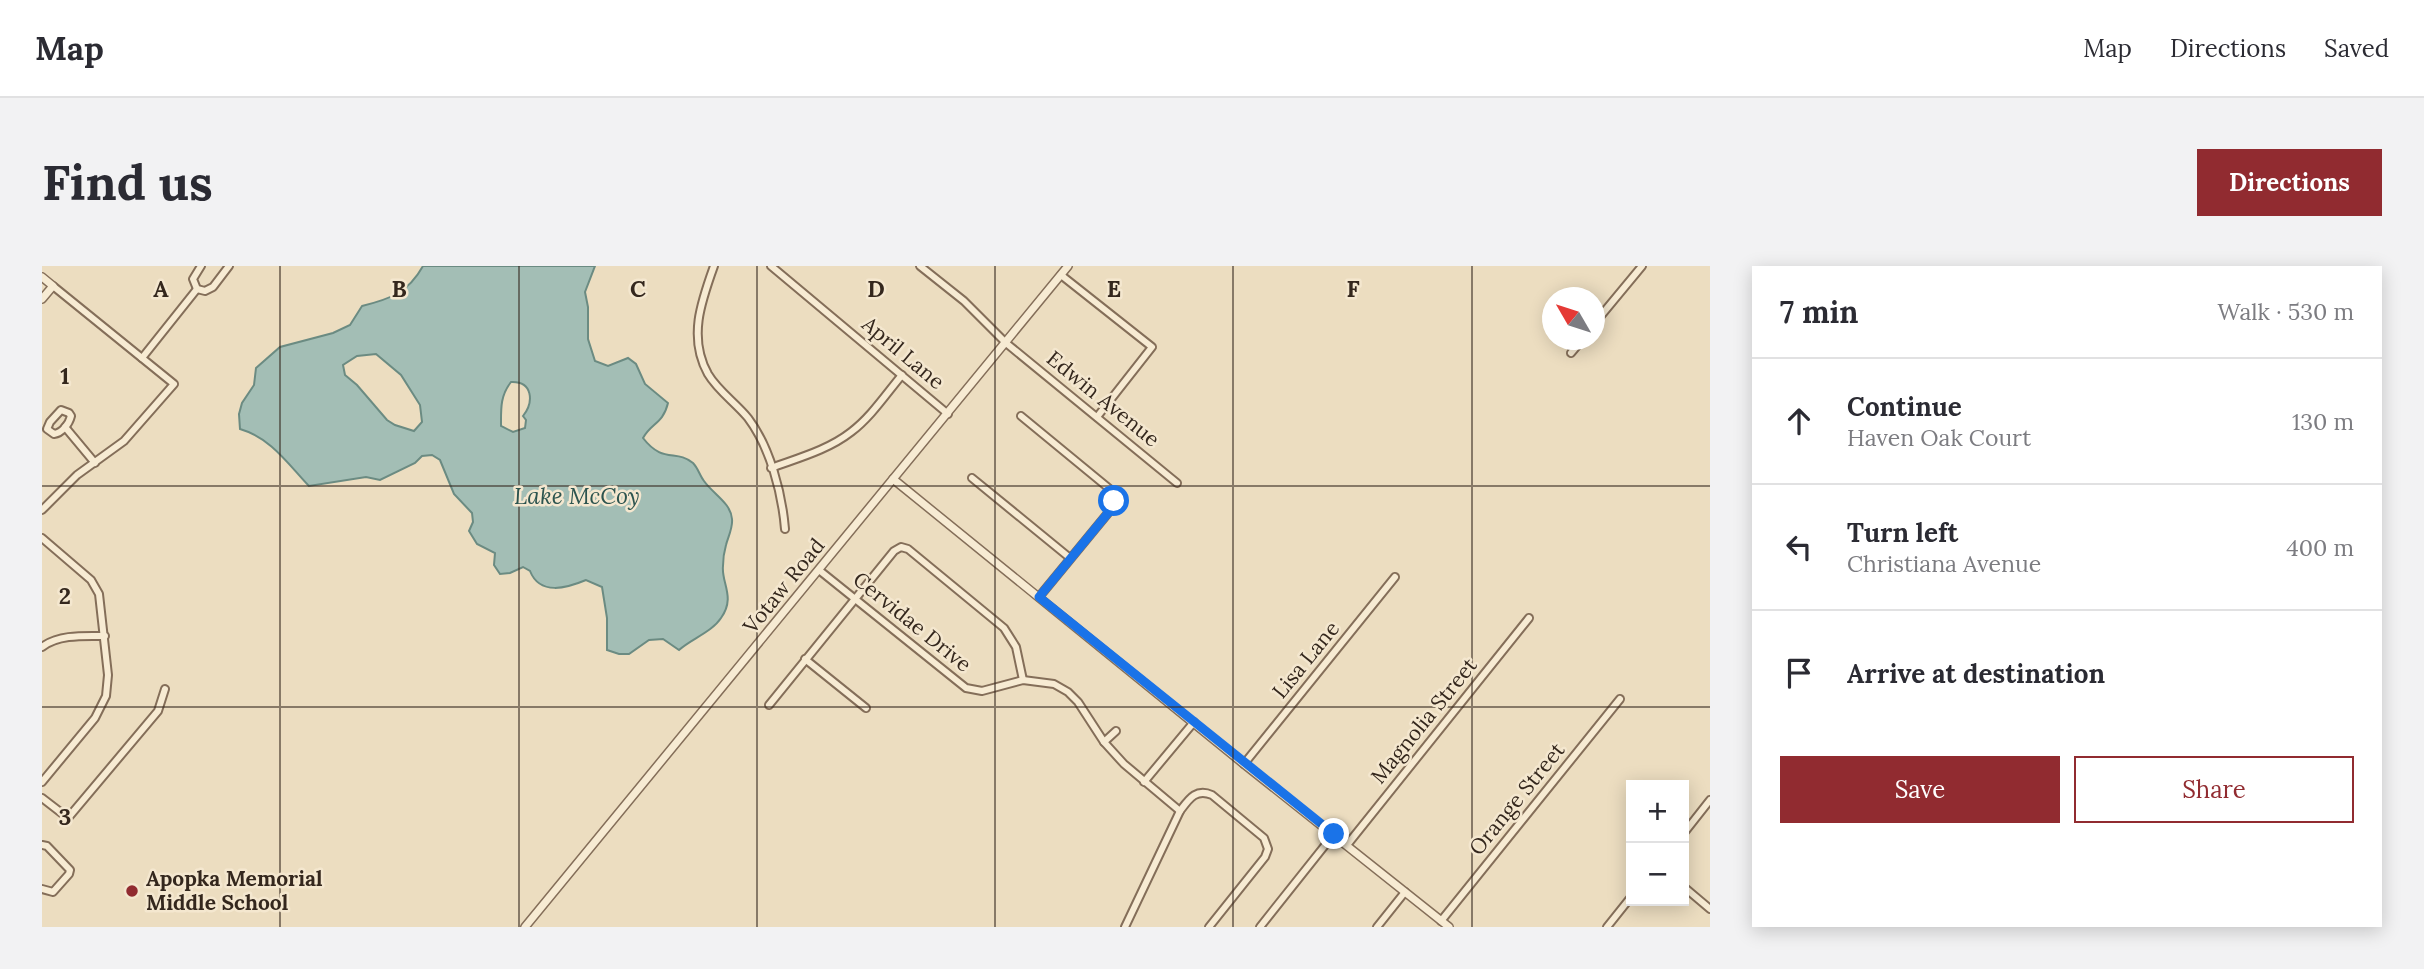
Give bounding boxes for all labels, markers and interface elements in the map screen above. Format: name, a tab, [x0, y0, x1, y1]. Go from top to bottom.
text: Map	[35, 27, 104, 69]
text: Map	[2083, 33, 2132, 64]
text: Directions	[2170, 33, 2286, 64]
text: Saved	[2324, 33, 2389, 64]
button: Directions	[2197, 149, 2382, 216]
text: Find us	[42, 151, 213, 213]
text: A	[153, 274, 169, 303]
text: B	[391, 274, 407, 303]
text: C	[630, 274, 646, 303]
text: D	[867, 274, 885, 303]
text: E	[1107, 274, 1121, 303]
text: F	[1346, 274, 1360, 303]
north arrow	[1542, 287, 1605, 350]
text: 7 min	[1780, 293, 1859, 331]
text: Walk · 530 m	[2217, 297, 2354, 326]
street label: April Lane	[856, 310, 950, 395]
street label: Edwin Avenue	[1041, 345, 1165, 452]
text: 1	[60, 361, 70, 390]
text: Continue	[1847, 390, 1962, 423]
icon: ahead	[1780, 402, 1818, 440]
text: 130 m	[2292, 407, 2354, 436]
text: Haven Oak Court	[1847, 423, 2031, 452]
water label: Lake McCoy	[514, 481, 640, 510]
route start	[1098, 485, 1129, 516]
text: Turn left	[1847, 516, 1958, 549]
icon: left	[1780, 528, 1818, 566]
street label: Votaw Road	[736, 533, 830, 640]
text: 400 m	[2286, 533, 2354, 562]
text: Christiana Avenue	[1847, 549, 2041, 578]
street label: Cervidae Drive	[848, 566, 977, 678]
text: 2	[59, 581, 71, 610]
street label: Lisa Lane	[1266, 616, 1345, 704]
street label: Magnolia Street	[1365, 652, 1483, 789]
icon: arrive	[1780, 654, 1818, 692]
text: Arrive at destination	[1847, 657, 2105, 690]
street label: Orange Street	[1463, 736, 1571, 860]
button: Save	[1780, 756, 2060, 823]
button: Share	[2074, 756, 2354, 823]
map controls	[1626, 780, 1689, 906]
button: +	[1626, 780, 1689, 843]
text: 3	[59, 802, 71, 831]
route end	[1318, 818, 1349, 849]
button: −	[1626, 843, 1689, 906]
place label: Apopka Memorial Middle School	[146, 865, 323, 916]
marker: Apopka Memorial Middle School	[124, 883, 140, 899]

